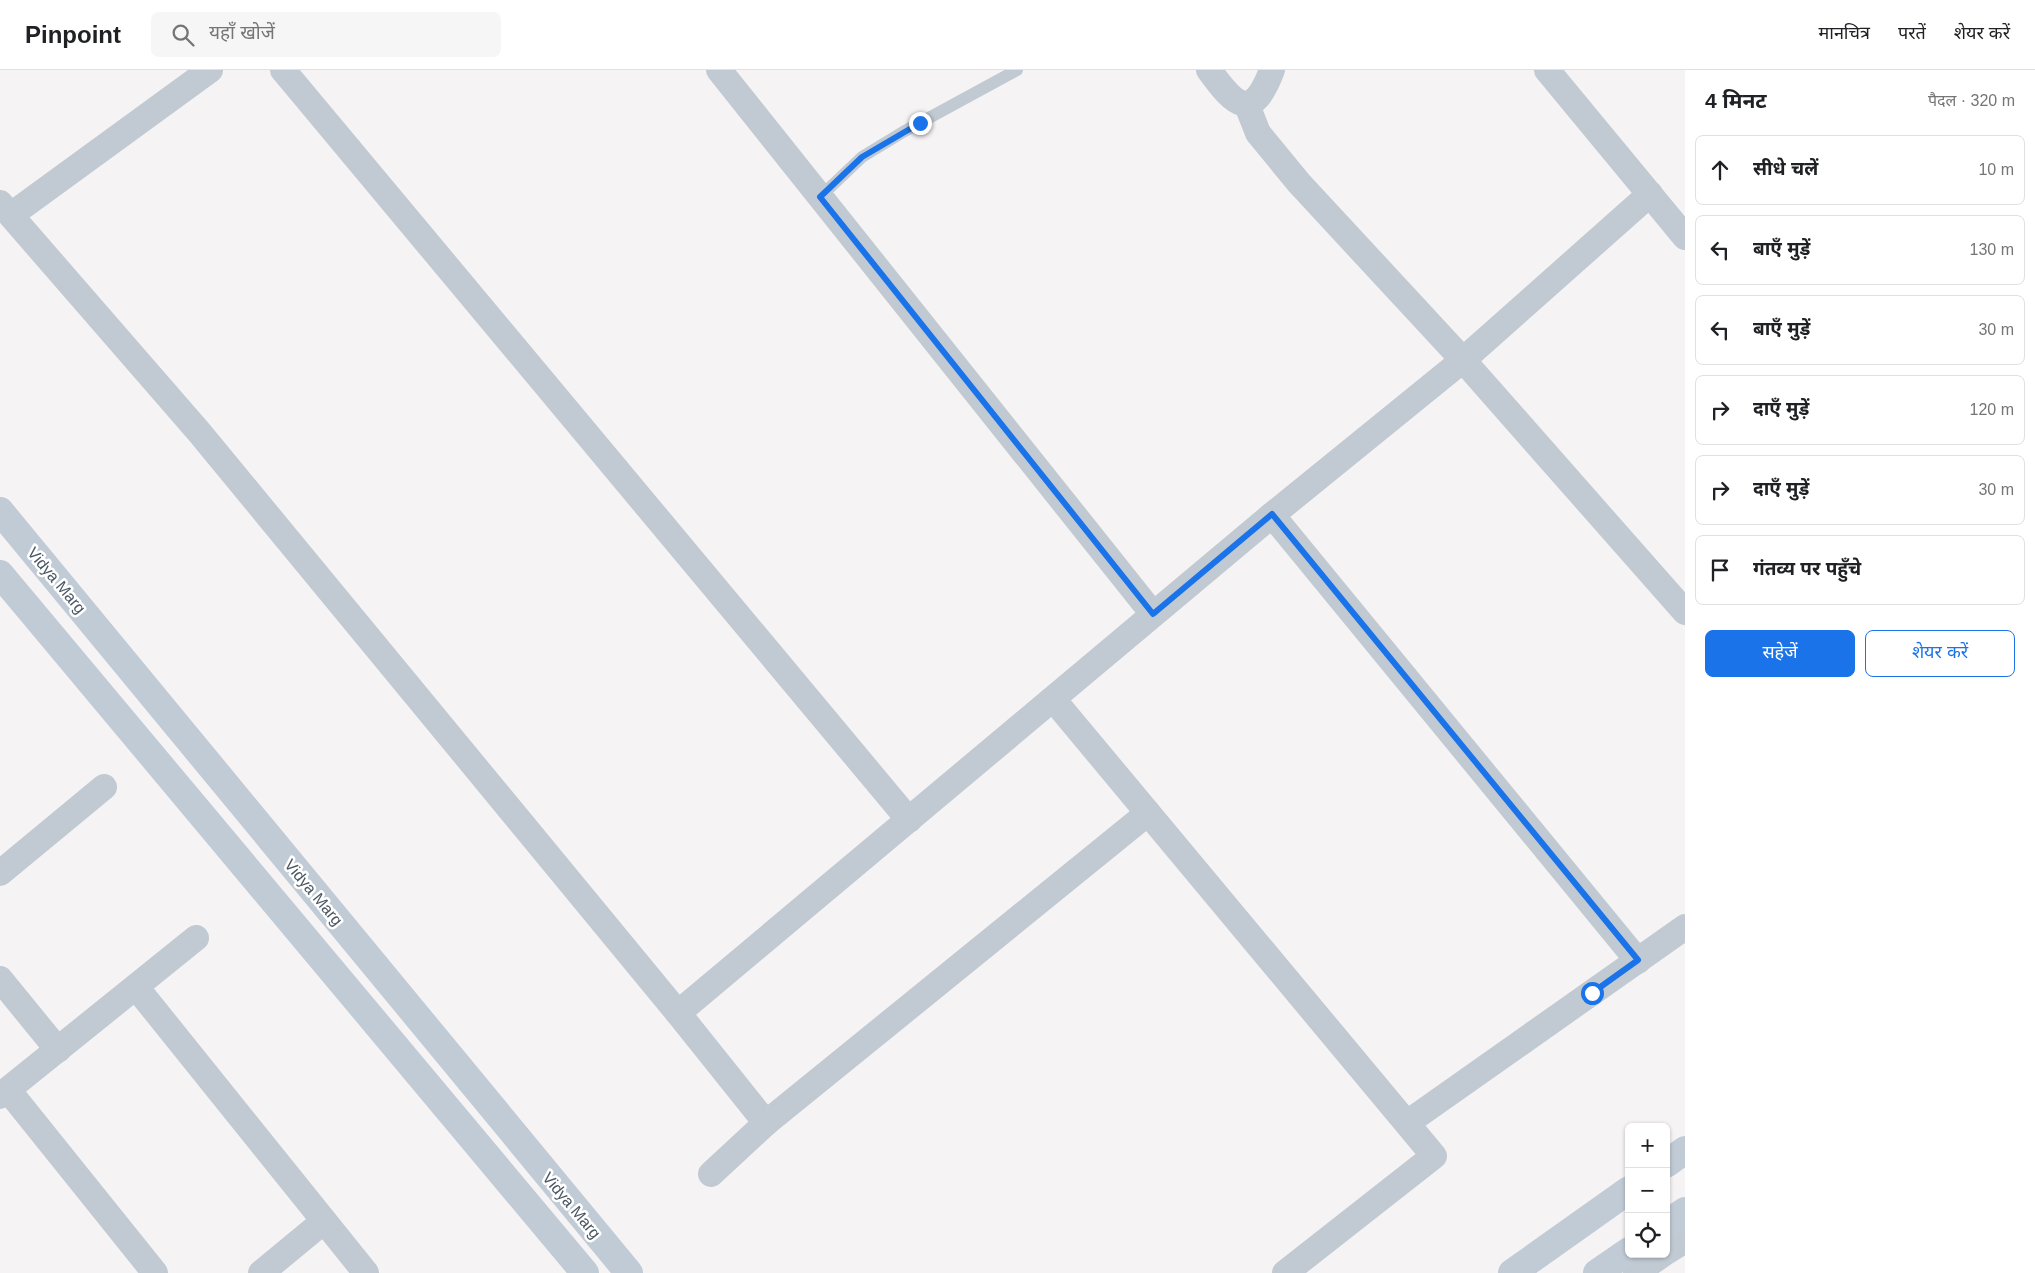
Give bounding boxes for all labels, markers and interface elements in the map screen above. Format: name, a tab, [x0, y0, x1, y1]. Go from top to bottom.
search box	[151, 12, 501, 57]
text: Pinpoint	[25, 21, 121, 48]
icon: search	[169, 21, 197, 49]
text: यहाँ खोजें	[209, 22, 275, 43]
text: मानचित्र	[1818, 23, 1870, 43]
text: परतें	[1898, 23, 1926, 43]
text: शेयर करें	[1954, 23, 2010, 43]
text: 4 मिनट	[1705, 89, 1767, 112]
text: पैदल · 320 m	[1928, 92, 2015, 109]
route end	[909, 112, 932, 135]
icon: ahead	[1706, 156, 1734, 184]
text: सीधे चलें	[1753, 158, 1818, 179]
text: 10 m	[1978, 161, 2014, 178]
icon: left	[1706, 236, 1734, 264]
text: बाएँ मुड़ें	[1753, 238, 1810, 259]
text: 130 m	[1970, 241, 2014, 258]
icon: left	[1706, 316, 1734, 344]
text: बाएँ मुड़ें	[1753, 318, 1810, 339]
text: 30 m	[1978, 321, 2014, 338]
icon: right	[1706, 396, 1734, 424]
text: दाएँ मुड़ें	[1753, 398, 1809, 419]
text: 120 m	[1970, 401, 2014, 418]
icon: right	[1706, 476, 1734, 504]
text: दाएँ मुड़ें	[1753, 478, 1809, 499]
text: 30 m	[1978, 481, 2014, 498]
street label: Vidya Marg	[24, 544, 89, 617]
icon: arrive	[1706, 556, 1734, 584]
text: गंतव्य पर पहुँचे	[1753, 558, 1861, 579]
button: सहेजें	[1705, 630, 1855, 677]
button: शेयर करें	[1865, 630, 2015, 677]
street label: Vidya Marg	[281, 856, 346, 929]
route start	[1581, 982, 1604, 1005]
map controls	[1625, 1123, 1670, 1258]
button: +	[1625, 1123, 1670, 1168]
button: −	[1625, 1168, 1670, 1213]
street label: Vidya Marg	[539, 1169, 604, 1242]
button: locate	[1625, 1213, 1670, 1258]

